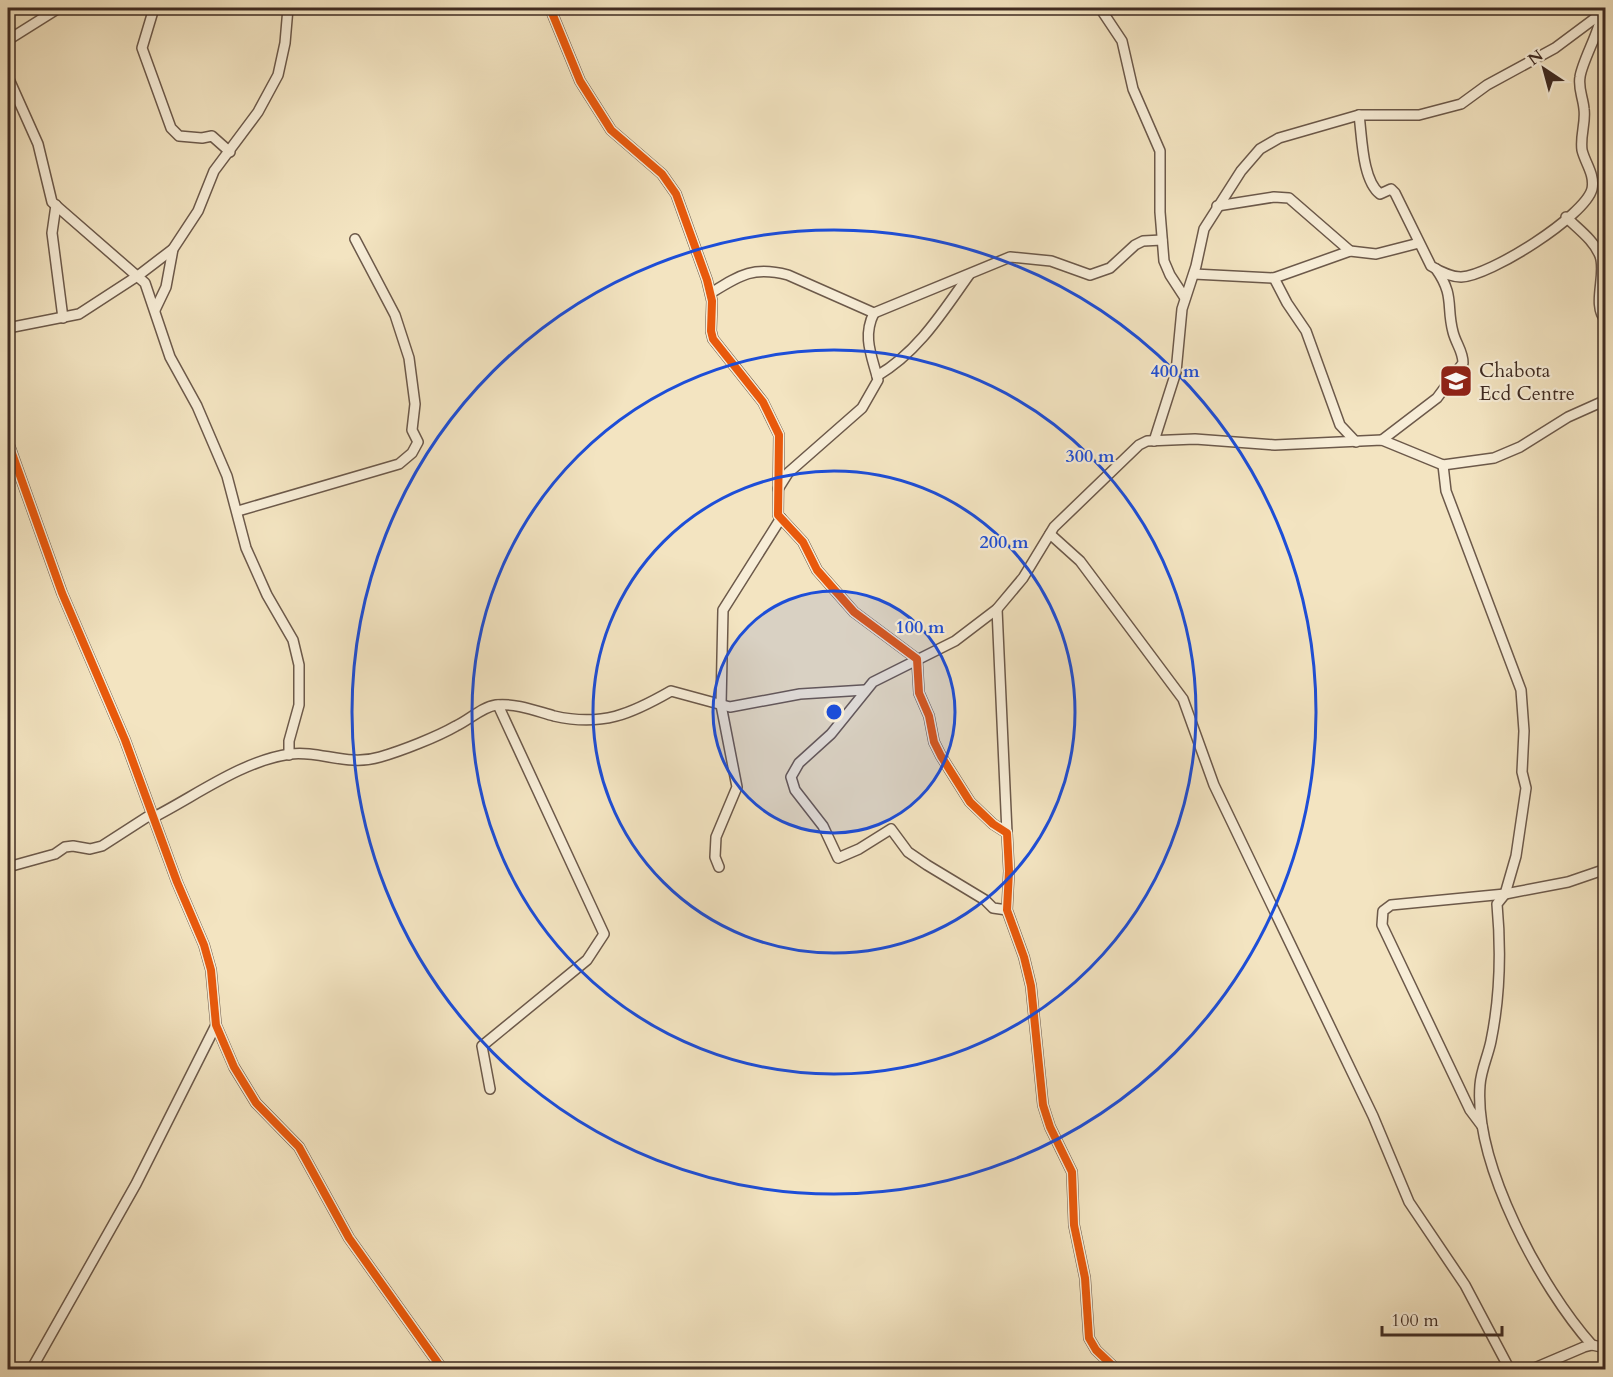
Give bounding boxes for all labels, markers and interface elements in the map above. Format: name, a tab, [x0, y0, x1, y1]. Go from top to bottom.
north arrow	[1514, 39, 1574, 99]
text: N	[1524, 45, 1548, 71]
place label: Chabota Ecd Centre	[1479, 357, 1575, 407]
text: 400 m	[1150, 359, 1200, 384]
school or university icon: Chabota Ecd Centre	[1438, 363, 1474, 399]
text: 300 m	[1065, 444, 1115, 469]
text: 200 m	[979, 530, 1029, 555]
text: 100 m	[895, 615, 945, 640]
centre of rings	[824, 702, 844, 722]
scale bar	[1382, 1299, 1502, 1337]
text: 100 m	[1391, 1308, 1439, 1333]

